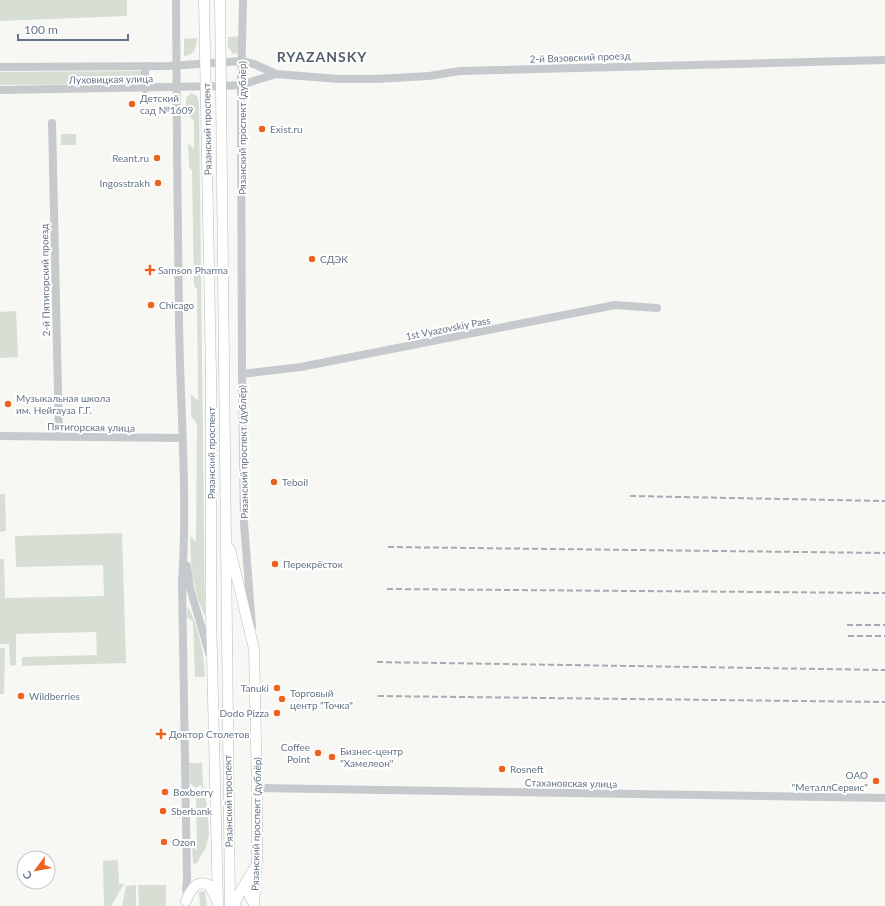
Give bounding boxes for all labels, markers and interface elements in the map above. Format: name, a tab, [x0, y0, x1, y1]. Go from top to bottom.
scale bar	[18, 16, 128, 42]
text: 100 m	[24, 22, 58, 37]
district label: RYAZANSKY	[277, 48, 367, 65]
street label: 2-й Вязовский проезд	[529, 49, 631, 65]
street label: Рязанский проспект (дублёр)	[236, 61, 248, 195]
street label: Луховицкая улица	[68, 72, 153, 86]
street label: Рязанский проспект	[200, 83, 214, 175]
place label: Детский сад №1609	[140, 92, 193, 116]
marker: Детский сад №1609	[127, 99, 137, 109]
place label: Exist.ru	[270, 123, 303, 135]
marker: Exist.ru	[257, 124, 267, 134]
place label: Reant.ru	[112, 152, 149, 164]
marker: Reant.ru	[152, 153, 162, 163]
place label: Ingosstrakh	[99, 177, 150, 189]
marker: Ingosstrakh	[153, 178, 163, 188]
street label: 2-й Пятигорский проезд	[38, 224, 52, 336]
place label: СДЭК	[320, 253, 348, 265]
marker: СДЭК	[307, 254, 317, 264]
place label: Samson Pharma	[158, 264, 228, 276]
marker: Samson Pharma	[145, 265, 155, 275]
place label: Chicago	[159, 299, 195, 311]
marker: Chicago	[146, 300, 156, 310]
street label: 1st Vyazovskiy Pass	[405, 314, 491, 342]
street label: Рязанский проспект (дублёр)	[236, 385, 250, 519]
place label: Музыкальная школа им. Нейгауза Г.Г.	[16, 392, 110, 416]
marker: Музыкальная школа им. Нейгауза Г.Г.	[3, 399, 13, 409]
street label: Рязанский проспект	[205, 407, 217, 499]
street label: Пятигорская улица	[47, 420, 135, 434]
place label: Teboil	[282, 476, 308, 488]
marker: Teboil	[269, 477, 279, 487]
place label: Перекрёсток	[283, 558, 344, 570]
marker: Перекрёсток	[270, 559, 280, 569]
place label: Tanuki	[241, 682, 269, 694]
marker: Tanuki	[272, 683, 282, 693]
place label: Торговый центр "Точка"	[290, 687, 353, 711]
place label: Wildberries	[29, 690, 80, 702]
marker: Wildberries	[16, 691, 26, 701]
marker: Торговый центр "Точка"	[277, 694, 287, 704]
place label: Dodo Pizza	[220, 707, 269, 719]
marker: Dodo Pizza	[272, 708, 282, 718]
place label: Доктор Столетов	[169, 728, 250, 740]
marker: Доктор Столетов	[156, 729, 166, 739]
place label: Coffee Point	[281, 741, 310, 765]
place label: Бизнес-центр "Хамелеон"	[340, 745, 404, 769]
marker: Coffee Point	[313, 748, 323, 758]
marker: Бизнес-центр "Хамелеон"	[327, 752, 337, 762]
street label: Рязанский проспект	[221, 755, 235, 847]
street label: Рязанский проспект (дублёр)	[249, 757, 263, 891]
place label: Rosneft	[510, 763, 544, 775]
marker: Rosneft	[497, 764, 507, 774]
place label: ОАО "МеталлСервис"	[792, 769, 868, 793]
street label: Стахановская улица	[525, 776, 617, 790]
marker: ОАО "МеталлСервис"	[871, 776, 881, 786]
place label: Boxberry	[173, 786, 214, 798]
marker: Boxberry	[160, 787, 170, 797]
place label: Sberbank	[171, 805, 213, 817]
marker: Sberbank	[158, 806, 168, 816]
place label: Ozon	[172, 836, 196, 848]
marker: Ozon	[159, 837, 169, 847]
north arrow	[16, 850, 56, 890]
text: С	[19, 868, 35, 882]

